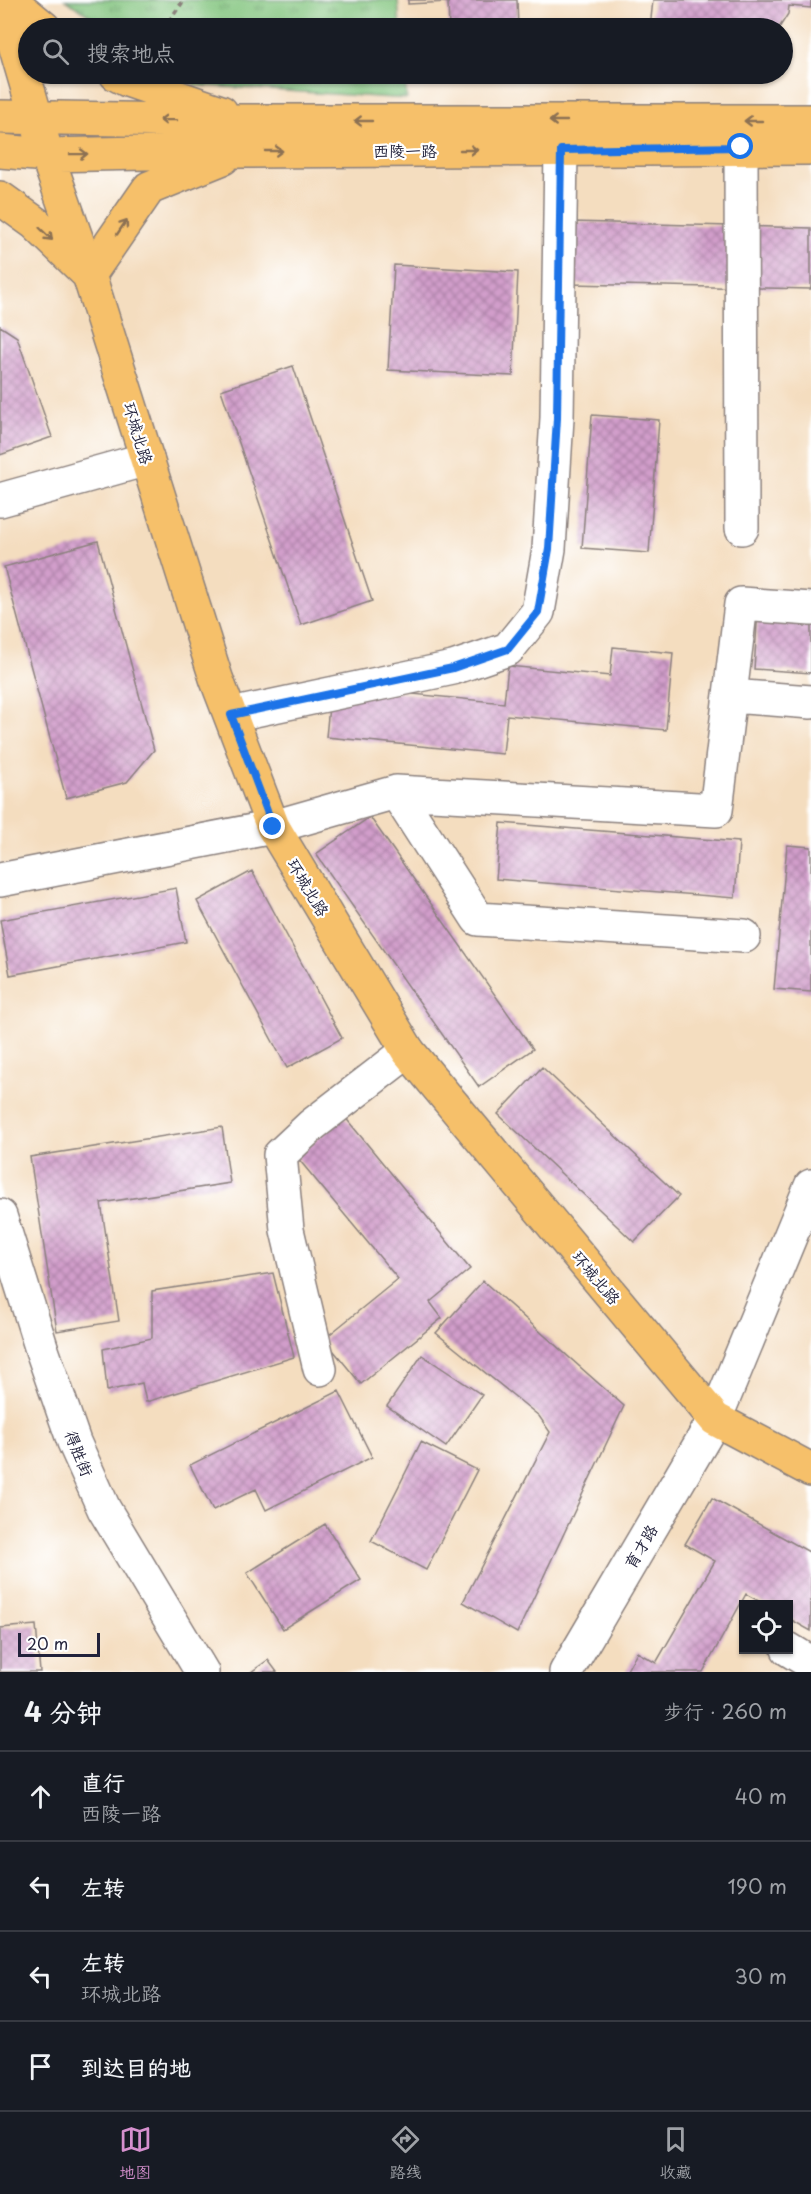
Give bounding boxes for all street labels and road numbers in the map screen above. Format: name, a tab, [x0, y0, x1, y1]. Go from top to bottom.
street label: 西陵一路	[373, 138, 437, 162]
street label: 环城北路	[118, 399, 160, 467]
street label: 环城北路	[282, 853, 336, 921]
street label: 环城北路	[567, 1245, 627, 1309]
street label: 得胜街	[60, 1426, 100, 1480]
street label: 育才路	[617, 1519, 663, 1573]

